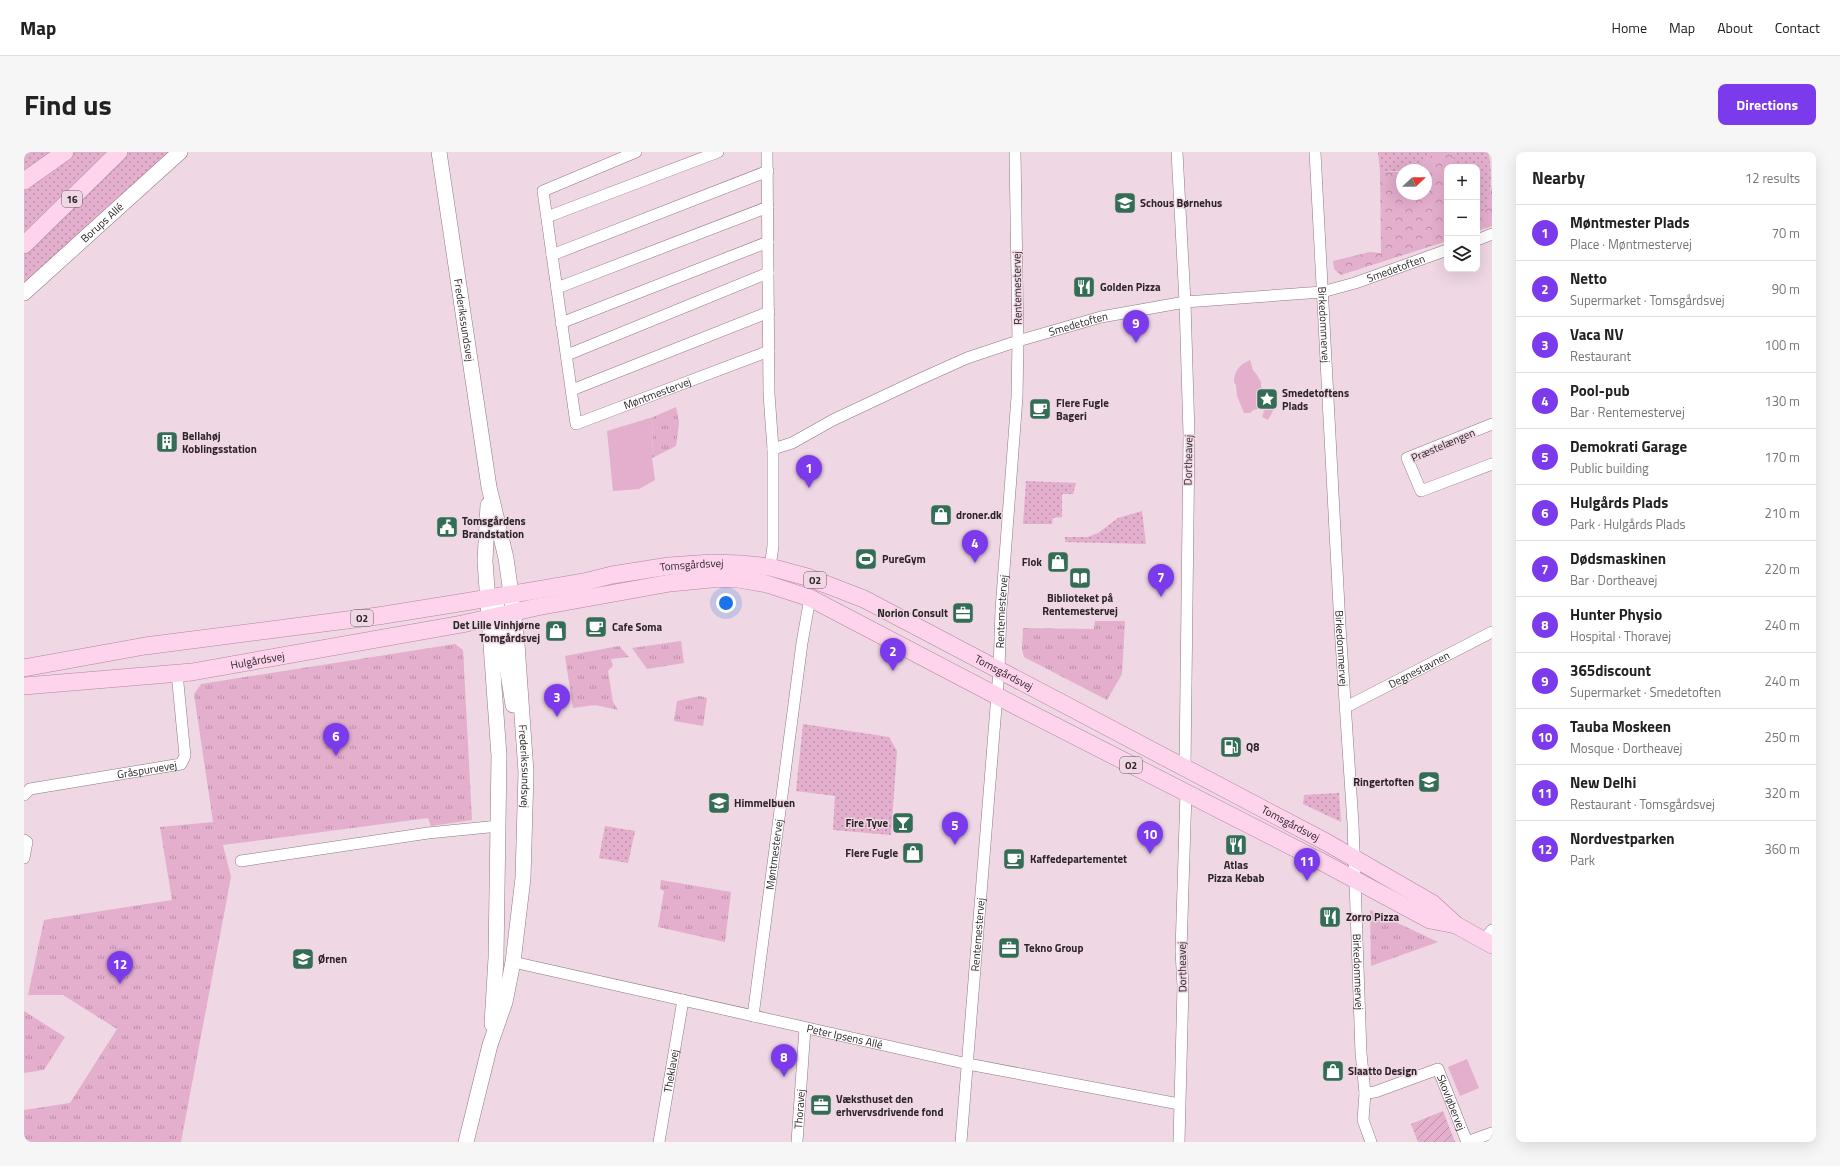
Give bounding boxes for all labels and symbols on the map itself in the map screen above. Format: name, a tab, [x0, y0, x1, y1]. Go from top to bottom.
north arrow	[1396, 164, 1432, 200]
school or university icon: Schous Børnehus	[1112, 190, 1138, 216]
road number: 16	[62, 191, 82, 207]
place label: Schous Børnehus	[1140, 195, 1222, 211]
street label: Borups Allé	[77, 199, 127, 246]
street label: Rentemestervej	[1008, 251, 1026, 325]
street label: Smedetoften	[1364, 251, 1427, 286]
restaurant icon: Golden Pizza	[1071, 274, 1097, 300]
street label: Frederikssundsvej	[450, 278, 478, 363]
place label: Golden Pizza	[1100, 279, 1161, 295]
street label: Birkedommervej	[1314, 286, 1334, 363]
street label: Smedetoften	[1047, 308, 1109, 340]
pin: 9	[1123, 310, 1149, 343]
street label: Møntmestervej	[621, 373, 693, 413]
place label: Smedetoftens Plads	[1282, 385, 1349, 414]
place icon: Smedetoftens Plads	[1254, 386, 1280, 412]
place label: Flere Fugle Bageri	[1056, 395, 1109, 424]
cafe icon: Flere Fugle Bageri	[1027, 396, 1053, 422]
street label: Præstelængen	[1409, 424, 1478, 466]
place label: Bellahøj Koblingsstation	[182, 428, 257, 457]
building icon: Bellahøj Koblingsstation	[154, 429, 180, 455]
street label: Dortheavej	[1180, 435, 1196, 485]
pin: 1	[796, 455, 822, 488]
shop icon: droner.dk	[928, 502, 954, 528]
place label: droner.dk	[956, 507, 1002, 523]
place label: Tomsgårdens Brandstation	[462, 513, 526, 542]
public building icon: Tomsgårdens Brandstation	[434, 514, 460, 540]
pin: 4	[962, 530, 988, 563]
sports icon: PureGym	[853, 546, 879, 572]
shop icon: Flok	[1045, 549, 1071, 575]
place label: PureGym	[882, 551, 926, 567]
place label: Flok	[1022, 554, 1042, 570]
street label: Tomsgårdsvej	[659, 555, 724, 575]
pin: 7	[1148, 564, 1174, 597]
library icon: Biblioteket på Rentemestervej	[1067, 565, 1093, 591]
road number: O2	[804, 572, 826, 588]
street label: Rentemestervej	[992, 574, 1012, 649]
place label: Biblioteket på Rentemestervej	[1042, 590, 1118, 619]
your location	[716, 593, 736, 613]
office icon: Norion Consult	[950, 600, 976, 626]
place label: Norion Consult	[877, 605, 948, 621]
road number: O2	[351, 610, 373, 626]
street label: Birkedommervej	[1331, 610, 1352, 687]
cafe icon: Cafe Soma	[583, 614, 609, 640]
place label: Det Lille Vinhjørne Tomgårdsvej	[453, 617, 540, 646]
shop icon: Det Lille Vinhjørne Tomgårdsvej	[543, 618, 569, 644]
place label: Cafe Soma	[612, 619, 663, 635]
pin: 2	[880, 638, 906, 671]
street label: Degnestavnen	[1385, 647, 1452, 692]
street label: Hulgårdsvej	[229, 648, 286, 673]
street label: Tomsgårdsvej	[972, 651, 1036, 694]
pin: 3	[544, 684, 570, 717]
pin: 6	[323, 723, 349, 756]
street label: Frederikssundsvej	[515, 724, 534, 808]
fuel station icon: Q8	[1218, 734, 1244, 760]
place label: Q8	[1246, 739, 1259, 755]
street label: Gråspurvevej	[116, 757, 178, 782]
road number: O2	[1120, 757, 1142, 773]
school or university icon: Ringertoften	[1416, 769, 1442, 795]
place label: Ringertoften	[1353, 774, 1414, 790]
school or university icon: Himmelbuen	[706, 790, 732, 816]
place label: Himmelbuen	[734, 795, 795, 811]
street label: Tomsgårdsvej	[1259, 801, 1323, 845]
bar icon: Fire Tyve	[890, 810, 916, 836]
pin: 5	[942, 812, 968, 845]
place label: Fire Tyve	[845, 815, 888, 831]
street label: Møntmestervej	[762, 818, 787, 891]
pin: 10	[1137, 821, 1163, 854]
restaurant icon: Atlas Pizza Kebab	[1223, 832, 1249, 858]
shop icon: Flere Fugle	[900, 840, 926, 866]
place label: Flere Fugle	[845, 845, 898, 861]
cafe icon: Kaffedepartementet	[1001, 846, 1027, 872]
pin: 11	[1294, 848, 1320, 881]
place label: Kaffedepartementet	[1030, 851, 1127, 867]
place label: Atlas Pizza Kebab	[1208, 857, 1264, 886]
street label: Rentemestervej	[967, 897, 989, 972]
restaurant icon: Zorro Pizza	[1317, 904, 1343, 930]
place label: Zorro Pizza	[1346, 909, 1399, 925]
street label: Birkedommervej	[1349, 933, 1367, 1010]
office icon: Tekno Group	[996, 935, 1022, 961]
place label: Tekno Group	[1024, 940, 1083, 956]
street label: Dortheavej	[1174, 942, 1190, 992]
school or university icon: Ørnen	[290, 946, 316, 972]
pin: 12	[107, 951, 133, 984]
place label: Ørnen	[318, 951, 347, 967]
street label: Peter Ipsens Allé	[805, 1020, 885, 1053]
pin: 8	[771, 1044, 797, 1077]
street label: Theklavej	[659, 1048, 683, 1094]
shop icon: Slaatto Design	[1320, 1058, 1346, 1084]
place label: Slaatto Design	[1348, 1063, 1417, 1079]
street label: Skovløbervej	[1433, 1072, 1470, 1133]
street label: Thoravej	[790, 1089, 809, 1130]
place label: Væksthuset den erhvervsdrivende fond	[836, 1091, 943, 1120]
office icon: Væksthuset den erhvervsdrivende fond	[808, 1092, 834, 1118]

